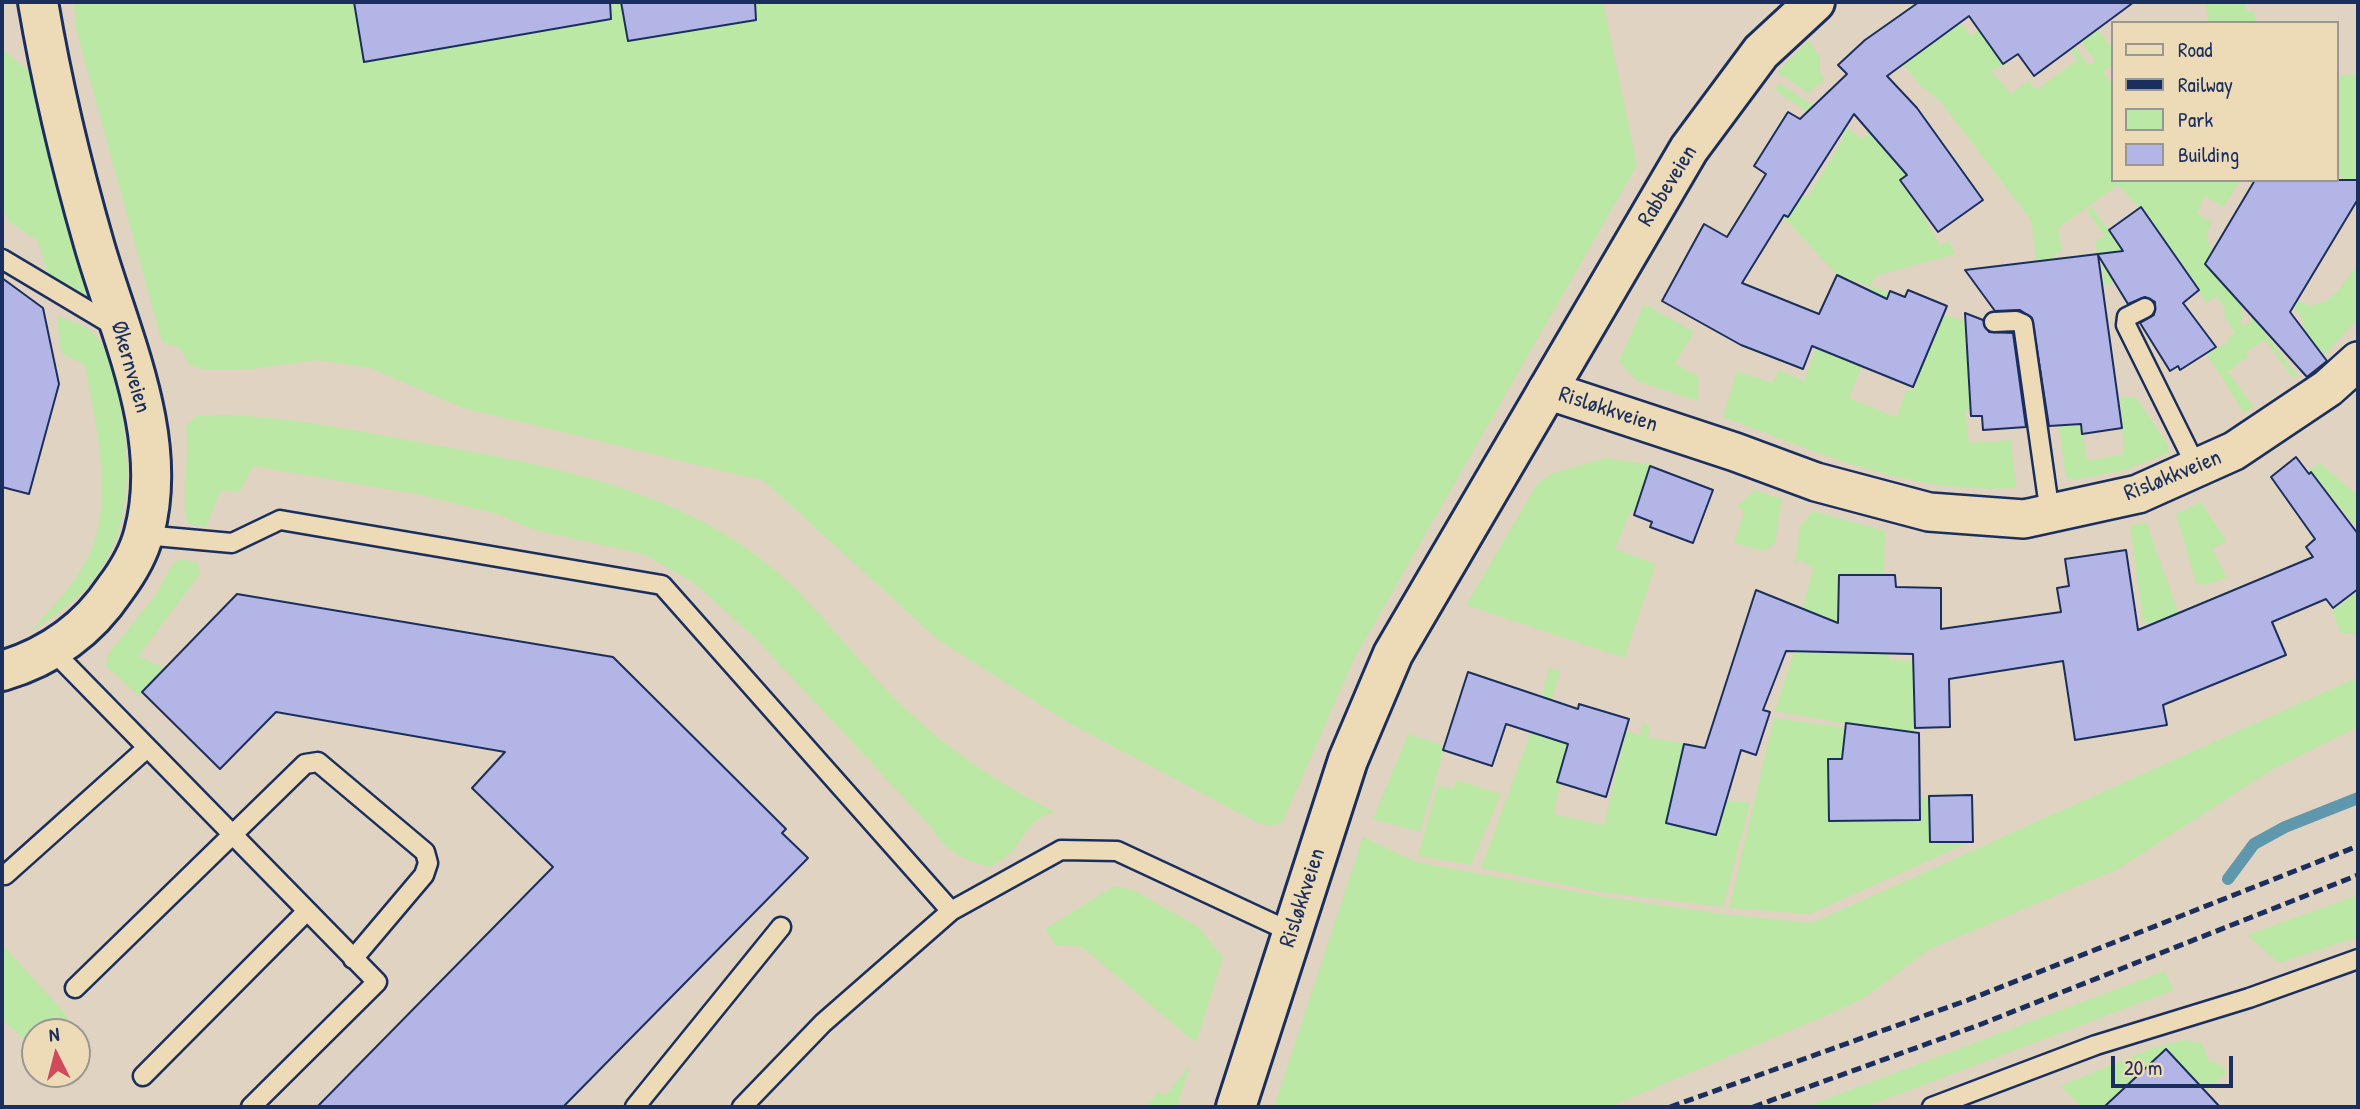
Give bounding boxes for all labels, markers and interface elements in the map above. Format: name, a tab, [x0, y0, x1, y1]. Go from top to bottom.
legend	[2112, 21, 2339, 182]
text: Road	[2178, 35, 2212, 64]
text: Railway	[2178, 70, 2233, 99]
text: Park	[2178, 105, 2213, 134]
street label: Rabbeveien	[1632, 140, 1704, 232]
text: Building	[2178, 140, 2239, 169]
street label: Økernveien	[104, 318, 156, 416]
street label: Risløkkveien	[1555, 381, 1661, 439]
street label: Risløkkveien	[2120, 444, 2226, 508]
street label: Risløkkveien	[1274, 845, 1332, 951]
north arrow	[21, 1018, 91, 1088]
text: N	[48, 1021, 60, 1048]
scale bar	[2115, 1042, 2238, 1086]
text: 20 m	[2124, 1053, 2162, 1082]

